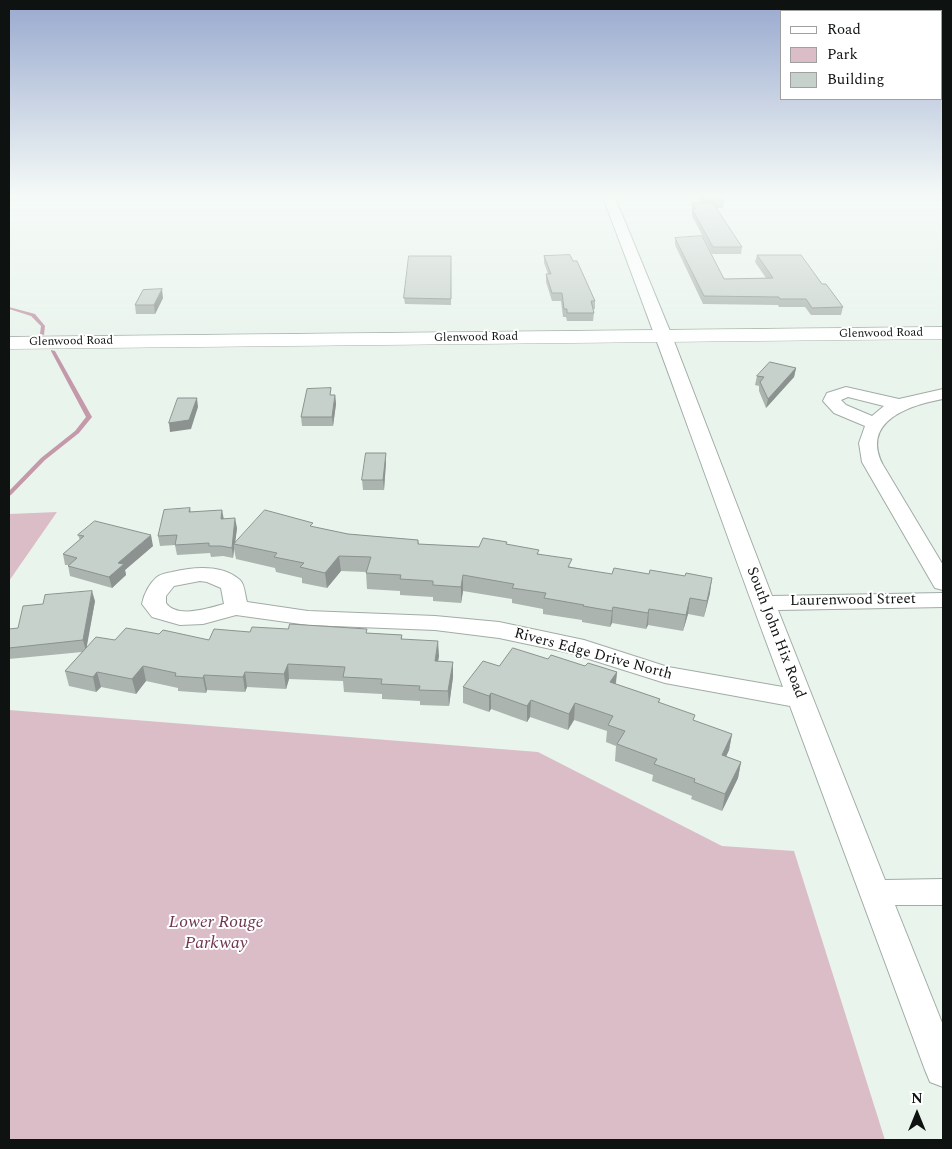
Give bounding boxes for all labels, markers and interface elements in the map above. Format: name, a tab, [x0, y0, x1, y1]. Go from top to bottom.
legend	[780, 10, 942, 100]
text: Road	[827, 18, 861, 41]
text: Park	[827, 43, 858, 66]
text: Building	[827, 68, 884, 91]
street label: Glenwood Road	[839, 326, 923, 342]
street label: Glenwood Road	[434, 330, 518, 346]
street label: Glenwood Road	[29, 334, 113, 350]
street label: South John Hix Road	[742, 565, 808, 701]
street label: Laurenwood Street	[790, 591, 916, 611]
street label: Rivers Edge Drive North	[512, 625, 674, 685]
park label: Lower Rouge Parkway	[169, 912, 263, 954]
text: N	[911, 1088, 923, 1109]
north arrow	[892, 1089, 942, 1139]

